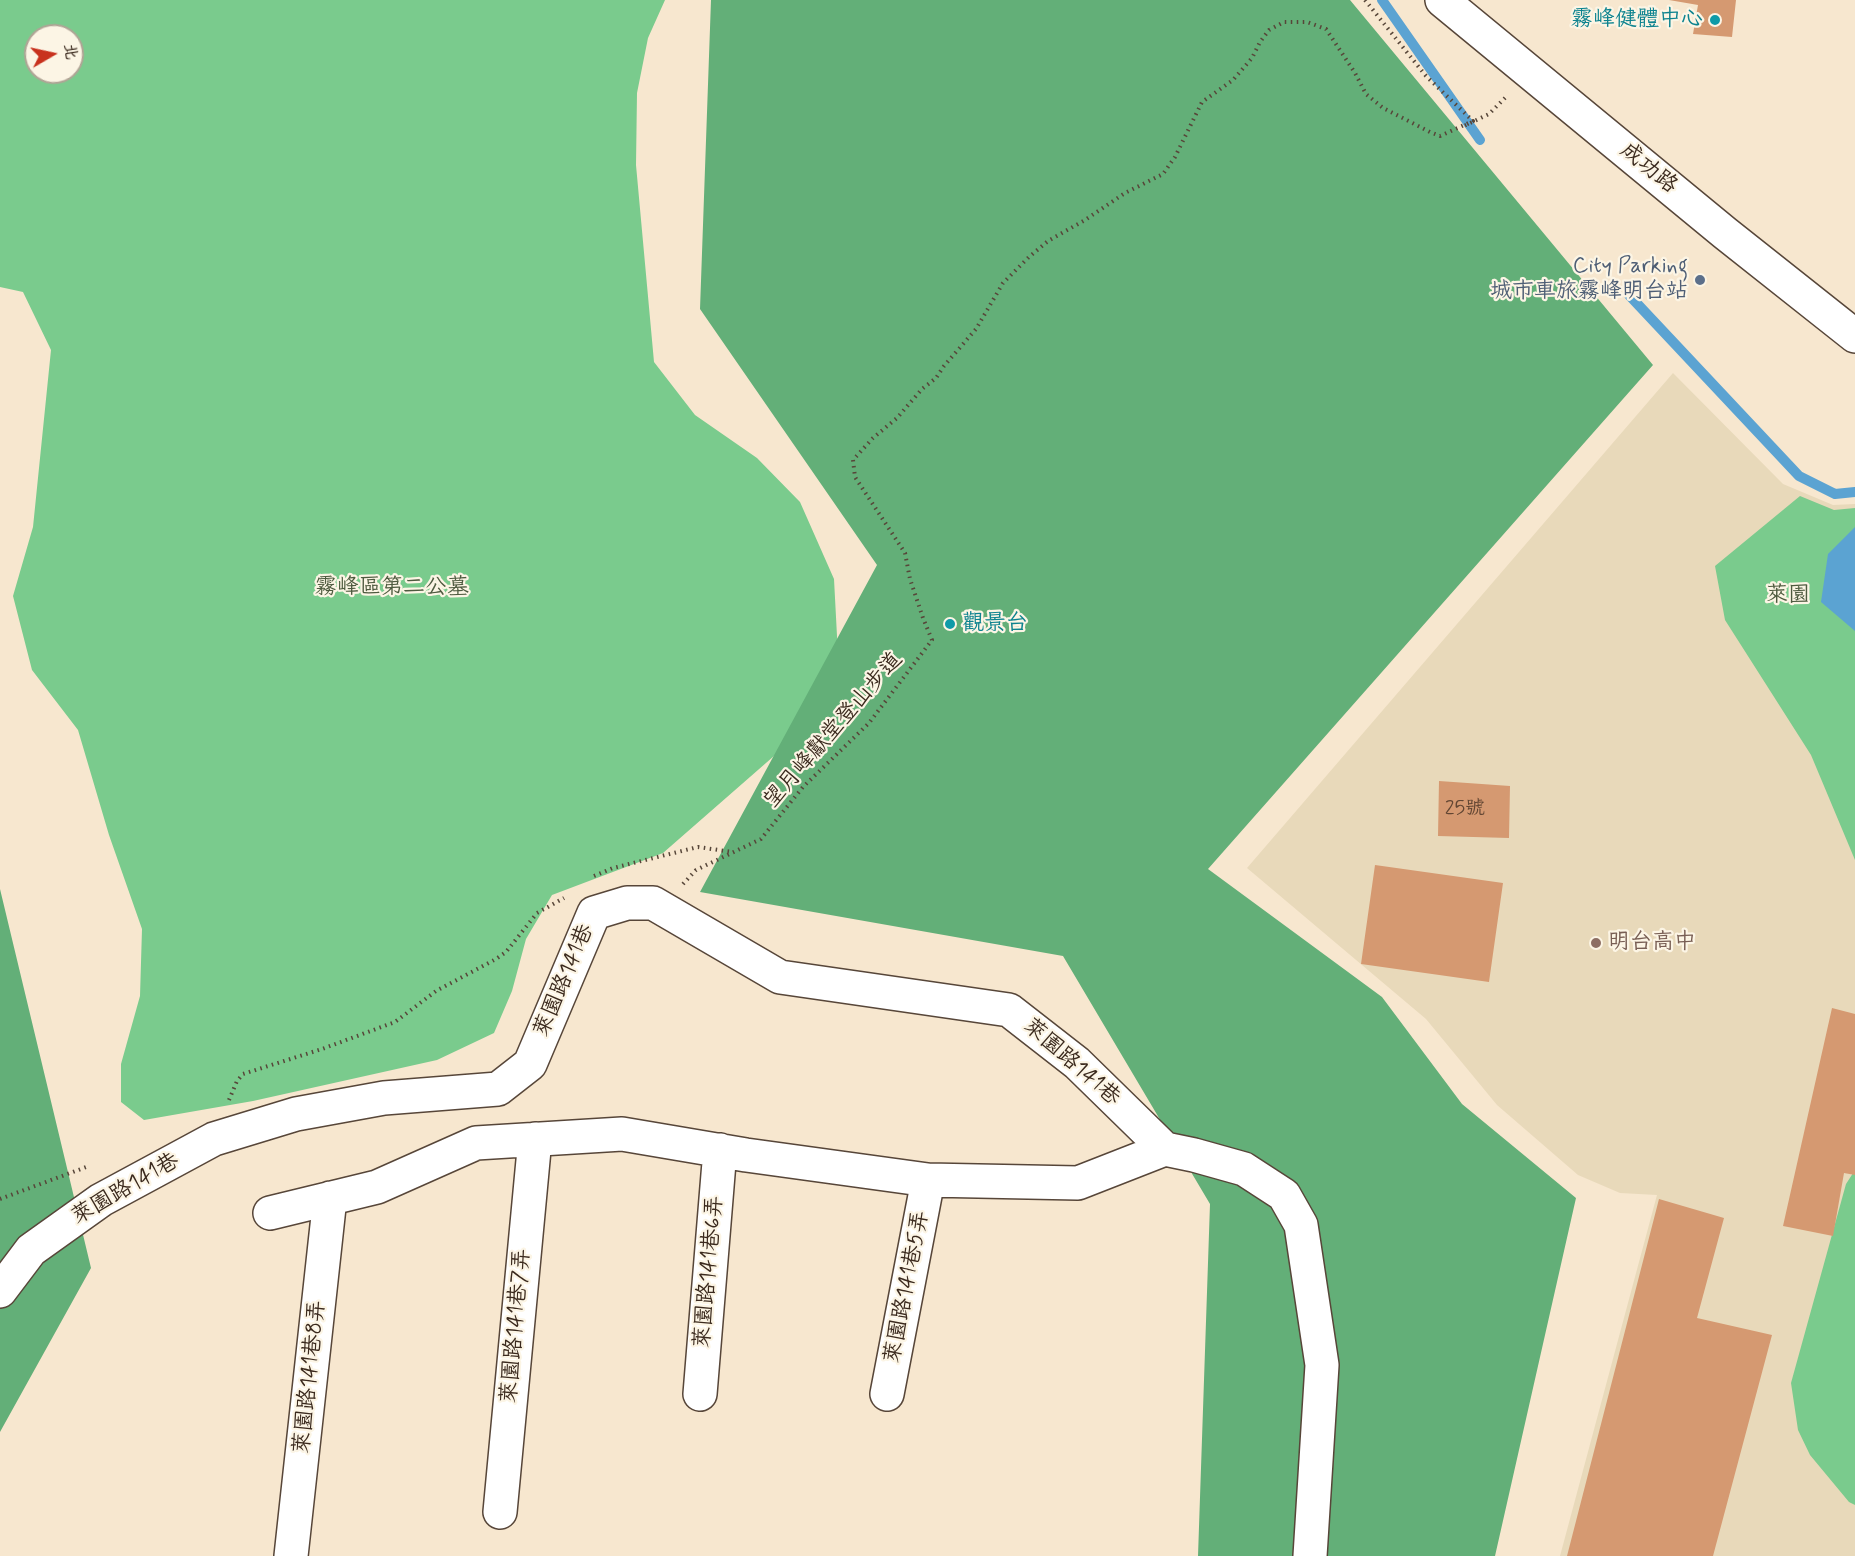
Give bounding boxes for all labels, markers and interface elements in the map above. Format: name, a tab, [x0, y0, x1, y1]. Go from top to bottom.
place label: 霧峰健體中心	[1571, 7, 1703, 33]
marker: 霧峰健體中心	[1708, 13, 1722, 27]
north arrow	[24, 24, 84, 84]
text: 北	[59, 42, 82, 61]
street label: 成功路	[1614, 138, 1682, 200]
place label: City Parking 城市車旅霧峰明台站	[1490, 254, 1688, 306]
marker: City Parking 城市車旅霧峰明台站	[1693, 273, 1707, 287]
park label: 霧峰區第二公墓	[315, 575, 469, 601]
park label: 萊園	[1766, 583, 1810, 609]
place label: 觀景台	[962, 611, 1028, 637]
marker: 觀景台	[943, 617, 957, 631]
street label: 望月峰獻堂登山步道	[759, 648, 909, 814]
house number: 25號	[1445, 798, 1485, 822]
street label: 萊園路141巷	[529, 921, 601, 1041]
place label: 明台高中	[1608, 930, 1696, 956]
marker: 明台高中	[1589, 936, 1603, 950]
street label: 萊園路141巷	[1017, 1014, 1125, 1112]
street label: 萊園路141巷	[68, 1149, 184, 1231]
street label: 萊園路141巷6弄	[690, 1195, 730, 1349]
street label: 萊園路141巷5弄	[880, 1208, 936, 1366]
street label: 萊園路141巷7弄	[497, 1248, 537, 1404]
street label: 萊園路141巷8弄	[290, 1299, 332, 1455]

